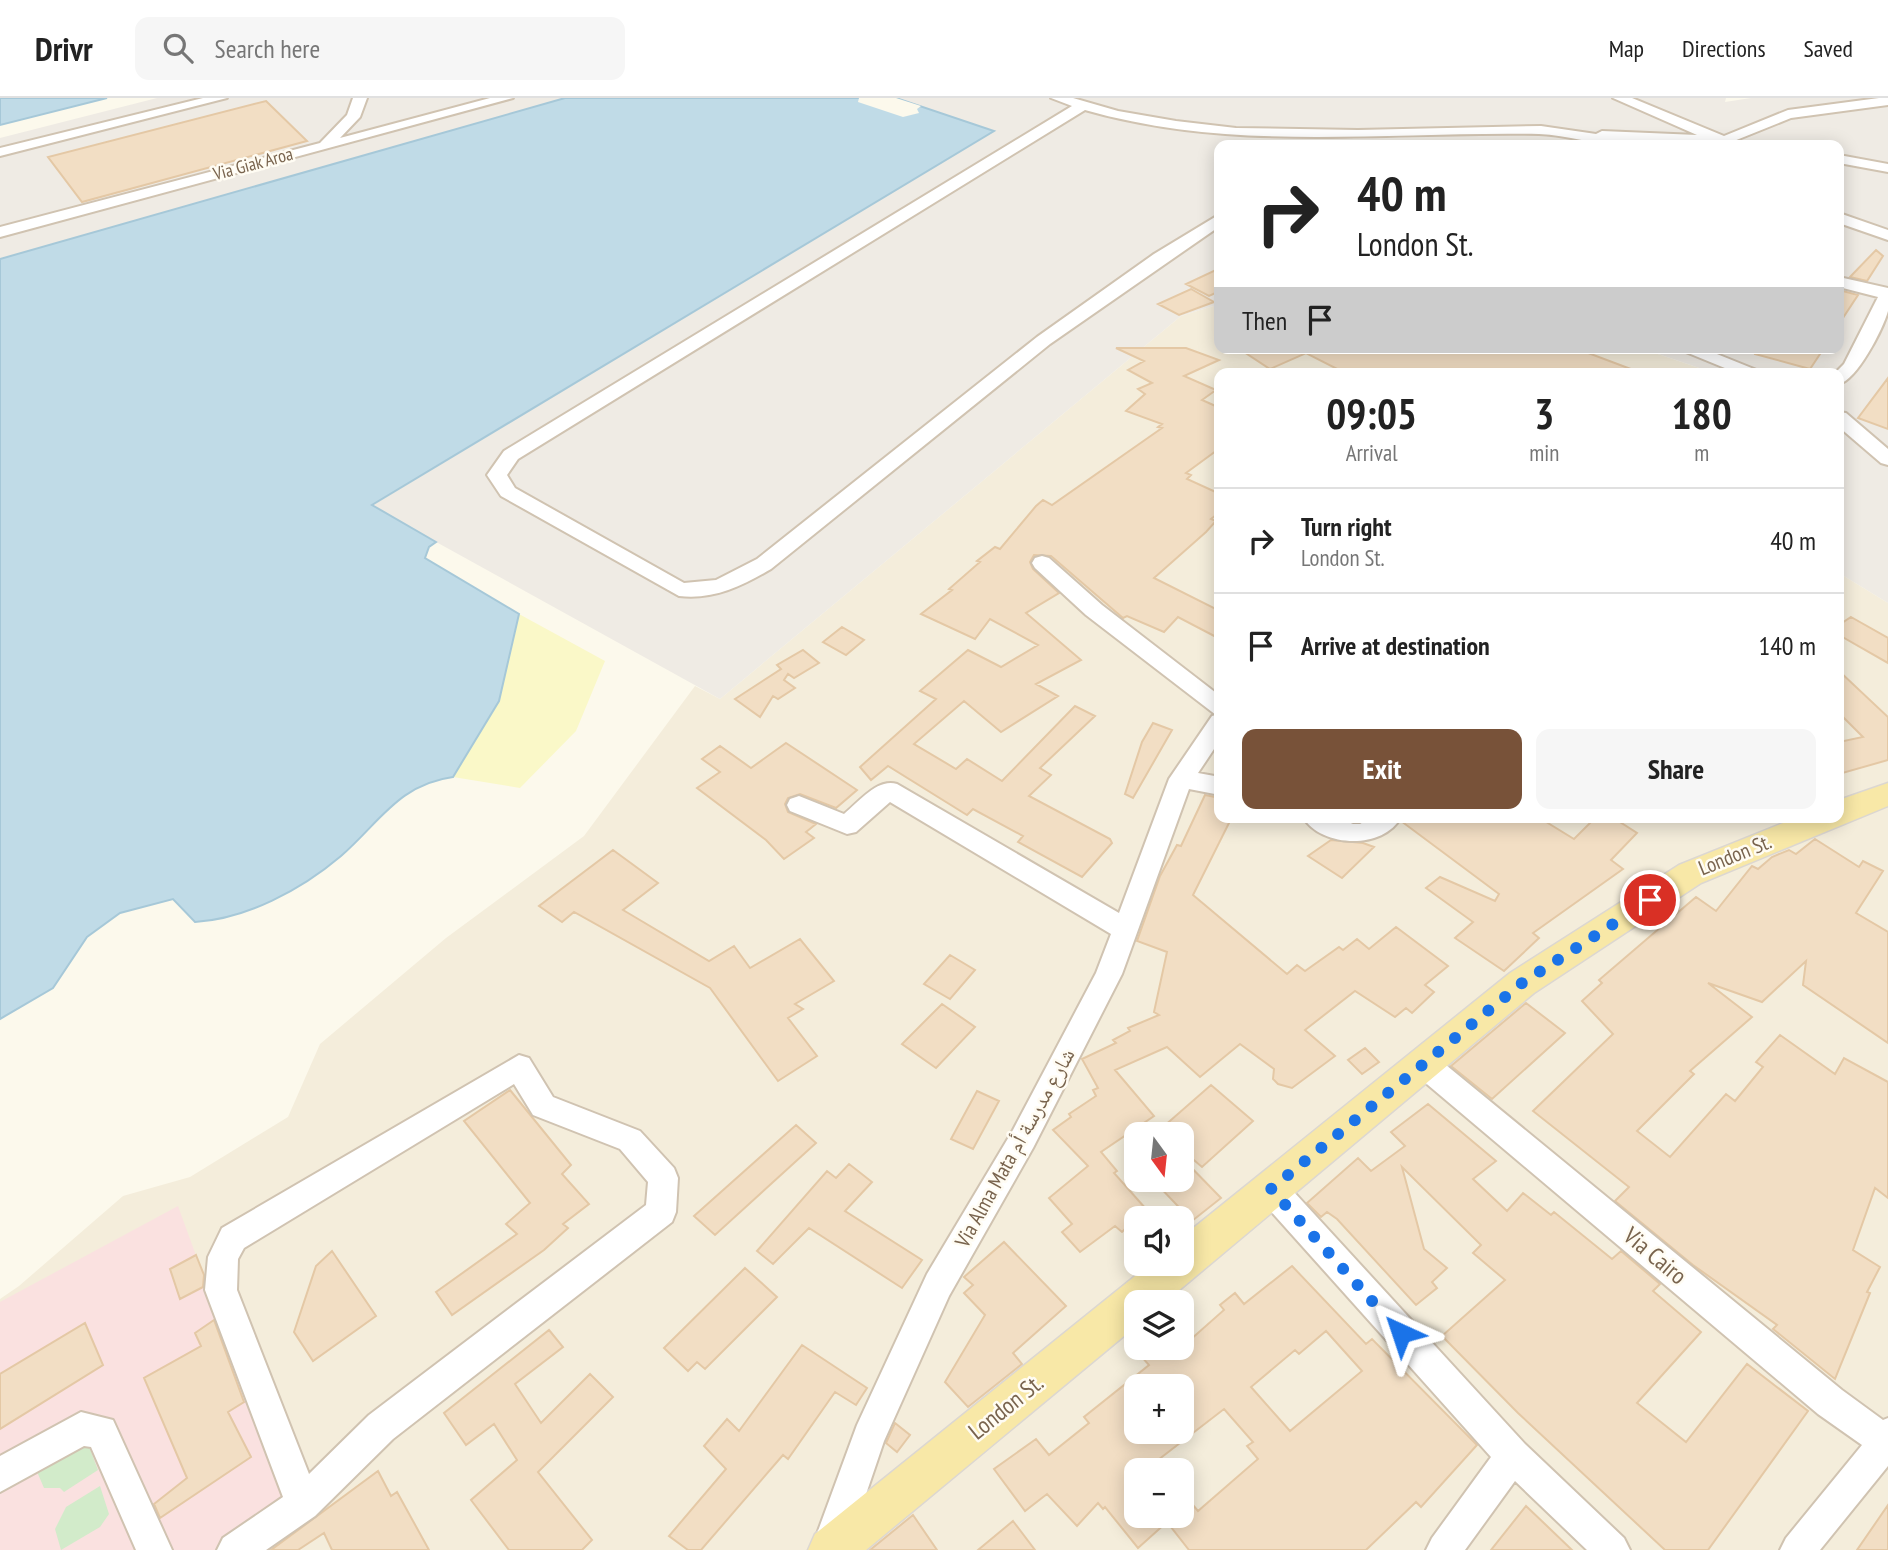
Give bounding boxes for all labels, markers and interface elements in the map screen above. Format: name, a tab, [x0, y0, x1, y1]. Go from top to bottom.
search box	[135, 17, 625, 80]
text: Drivr	[35, 27, 93, 70]
icon: search	[159, 29, 197, 67]
text: Search here	[215, 32, 320, 65]
text: Map	[1609, 33, 1644, 64]
text: Directions	[1682, 33, 1766, 64]
text: Saved	[1804, 33, 1853, 64]
street label: Via Giak Aroa	[210, 142, 295, 185]
text: 40 m	[1357, 161, 1446, 225]
icon: right	[1242, 168, 1333, 259]
text: London St.	[1357, 223, 1473, 265]
icon: arrive	[1301, 301, 1339, 339]
text: Then	[1242, 304, 1287, 337]
text: 09:05	[1326, 386, 1417, 441]
text: 3	[1534, 386, 1554, 441]
text: 180	[1672, 386, 1732, 441]
text: Arrival	[1346, 438, 1398, 467]
text: min	[1529, 438, 1559, 467]
text: m	[1694, 438, 1709, 467]
text: Turn right	[1301, 510, 1392, 543]
icon: right	[1242, 522, 1280, 560]
text: 40 m	[1770, 524, 1816, 557]
text: London St.	[1301, 543, 1385, 572]
icon: arrive	[1242, 627, 1280, 665]
text: Arrive at destination	[1301, 629, 1490, 662]
text: 140 m	[1758, 629, 1816, 662]
button: Exit	[1242, 729, 1522, 809]
button: Share	[1536, 729, 1816, 809]
street label: London St.	[1694, 828, 1775, 881]
pin	[1620, 870, 1680, 930]
icon: arrive	[1631, 881, 1669, 919]
street label: Via Alma Mata شارع مدرسة أم	[948, 1044, 1081, 1253]
north arrow	[1124, 1122, 1194, 1192]
map controls	[1124, 1122, 1194, 1528]
button: sound	[1124, 1206, 1194, 1276]
street label: Via Cairo	[1616, 1219, 1693, 1291]
button: layers	[1124, 1290, 1194, 1360]
position arrow	[1364, 1296, 1438, 1370]
street label: London St.	[962, 1367, 1049, 1446]
button: +	[1124, 1374, 1194, 1444]
button: −	[1124, 1458, 1194, 1528]

